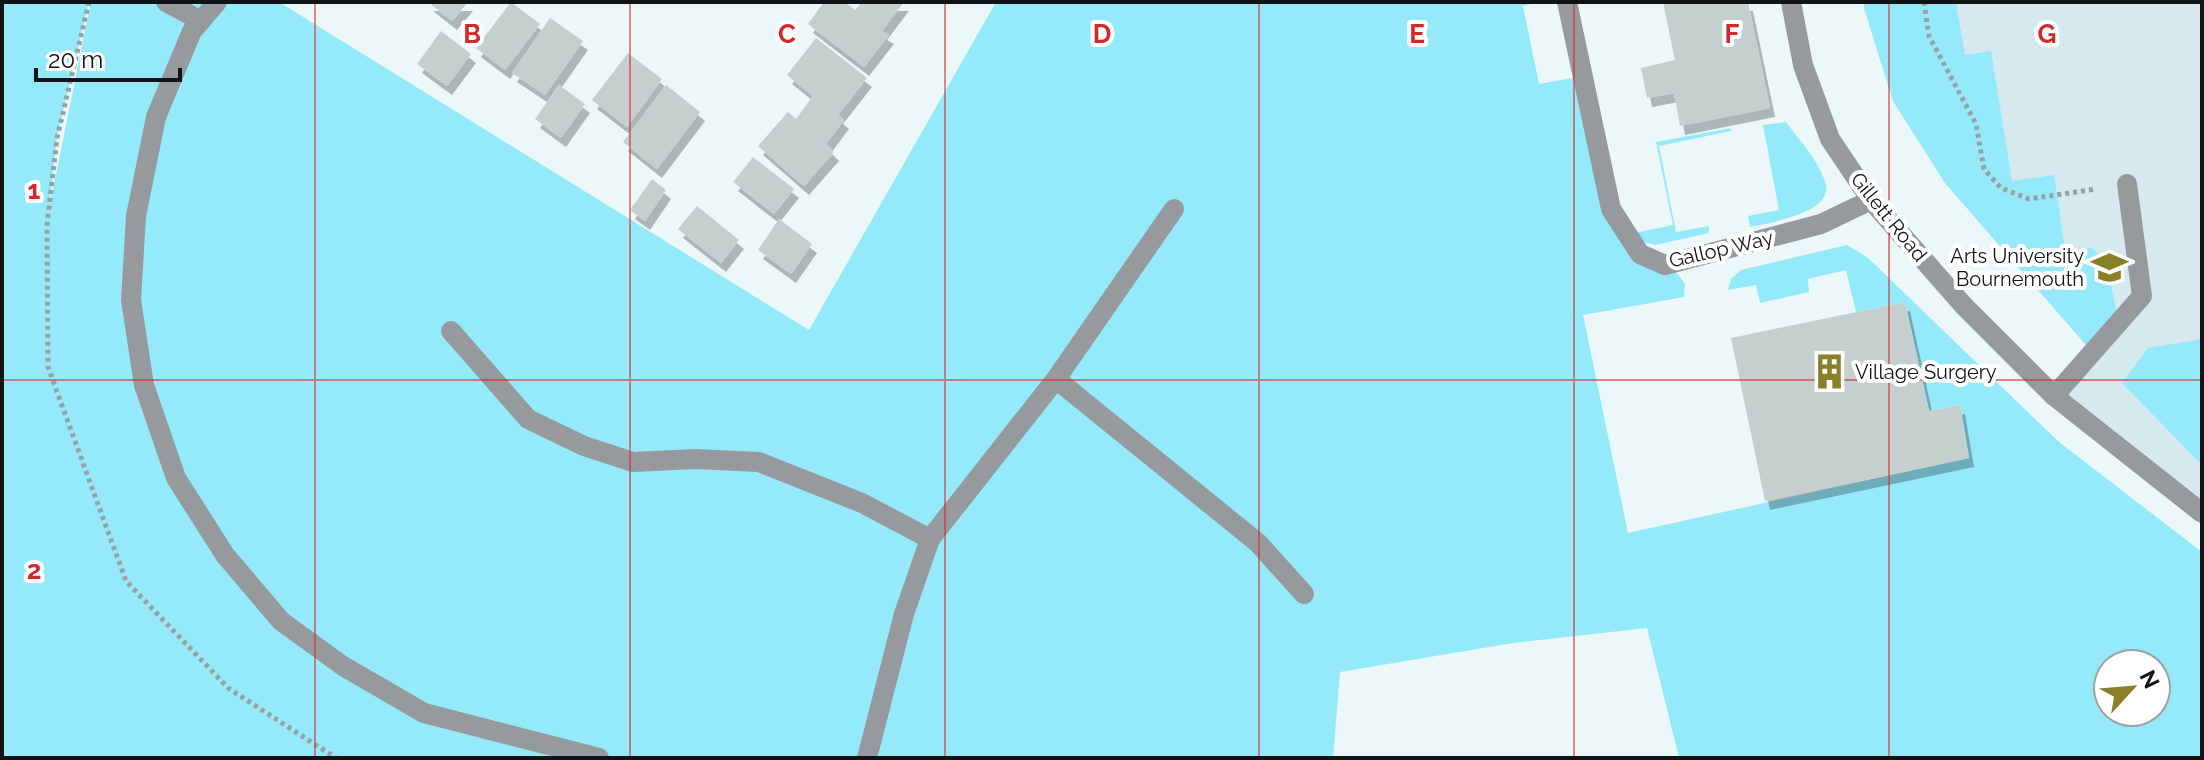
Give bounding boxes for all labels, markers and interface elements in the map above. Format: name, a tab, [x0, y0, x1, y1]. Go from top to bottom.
text: B	[463, 19, 481, 49]
text: C	[778, 19, 796, 49]
text: D	[1093, 19, 1111, 49]
text: E	[1409, 19, 1425, 49]
text: F	[1725, 19, 1740, 49]
text: G	[2038, 19, 2056, 49]
scale bar	[36, 32, 180, 82]
text: 20 m	[48, 45, 103, 74]
street label: Gillett Road	[1846, 168, 1932, 266]
text: 1	[28, 175, 41, 205]
street label: Gallop Way	[1667, 225, 1776, 273]
place label: Arts University Bournemouth	[1950, 244, 2084, 291]
school or university icon: Arts University Bournemouth	[2091, 249, 2129, 287]
building icon: Village Surgery	[1810, 353, 1848, 391]
place label: Village Surgery	[1855, 360, 1997, 384]
text: 2	[27, 555, 41, 585]
north arrow	[2092, 648, 2172, 728]
text: N	[2135, 666, 2165, 692]

